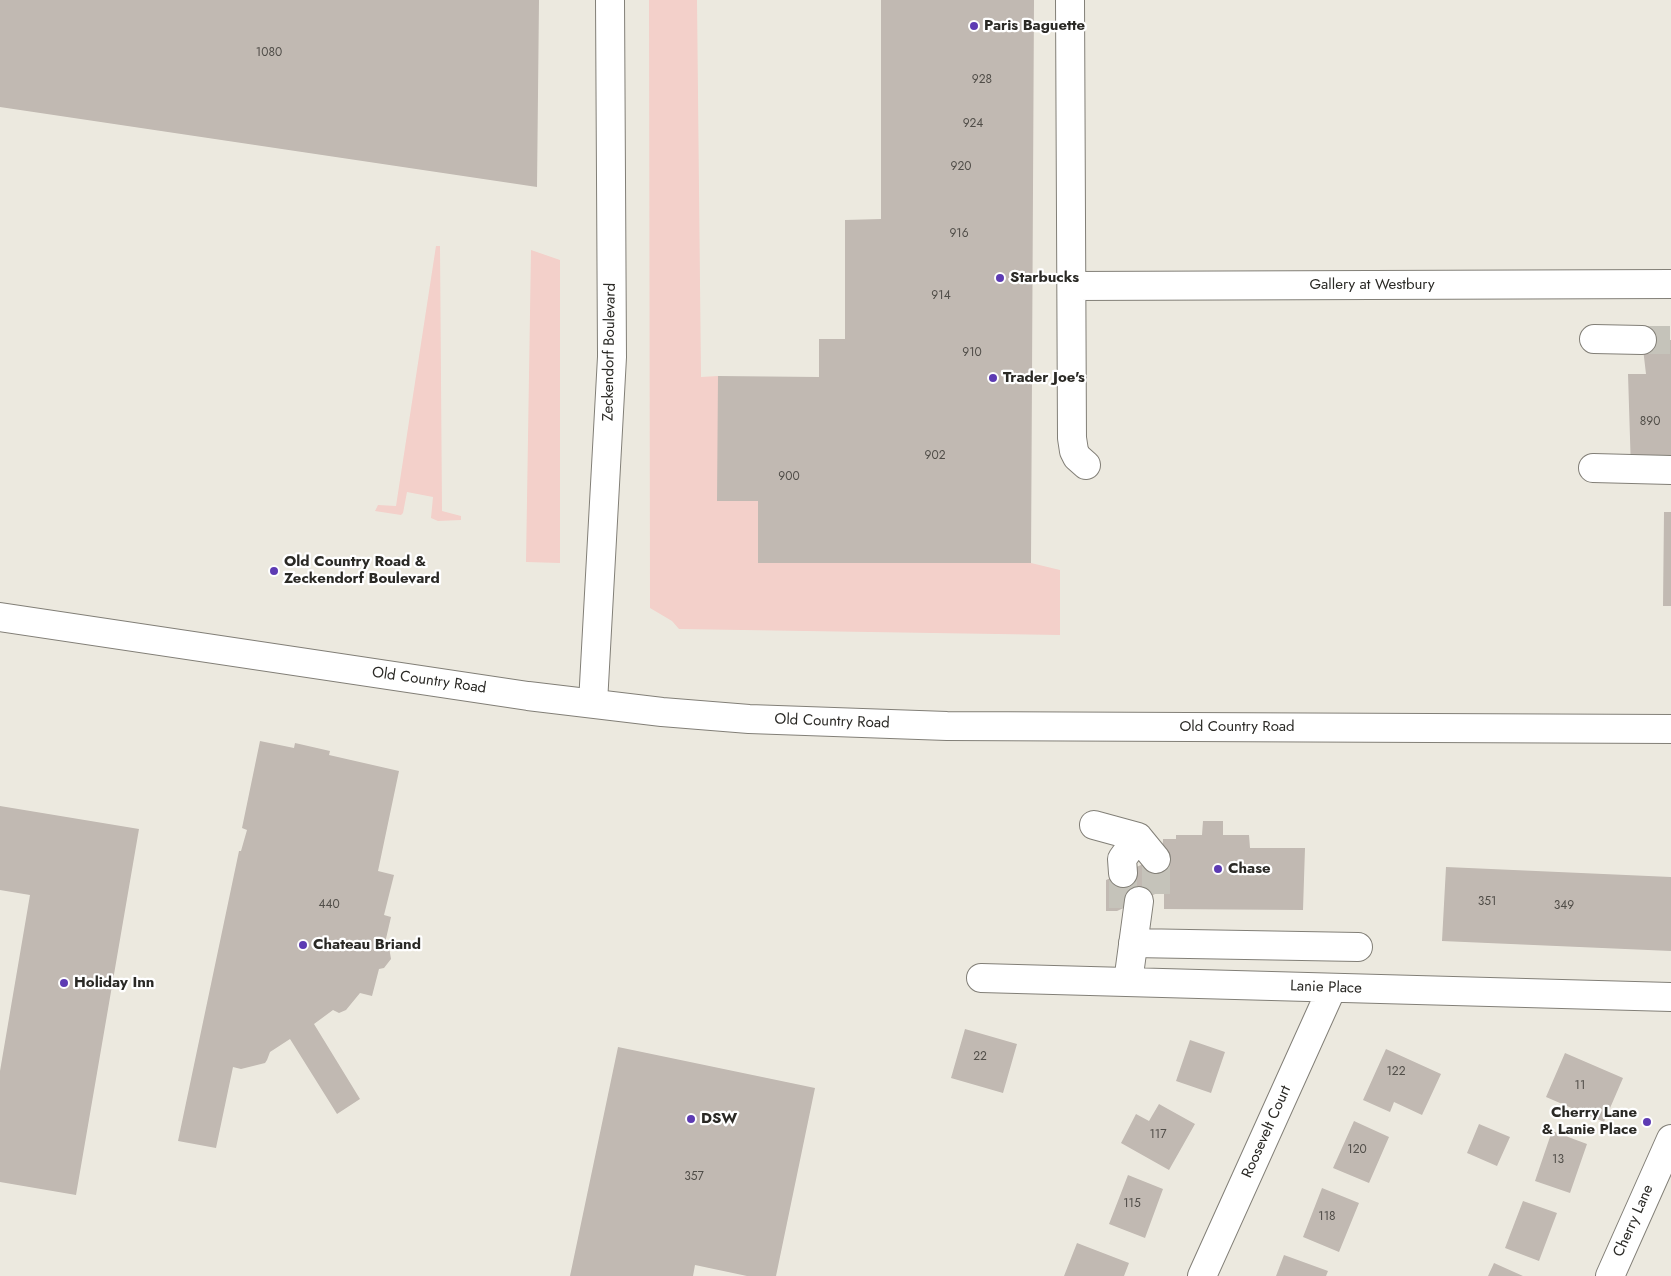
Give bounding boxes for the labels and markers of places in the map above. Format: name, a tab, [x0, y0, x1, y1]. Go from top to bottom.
place label: Paris Baguette	[984, 17, 1085, 35]
marker: Paris Baguette	[968, 20, 980, 32]
place label: Starbucks	[1010, 269, 1079, 287]
marker: Starbucks	[994, 272, 1006, 284]
place label: Trader Joe's	[1003, 369, 1085, 387]
marker: Trader Joe's	[987, 372, 999, 384]
place label: Old Country Road & Zeckendorf Boulevard	[284, 553, 440, 588]
marker: Old Country Road & Zeckendorf Boulevard	[268, 565, 280, 577]
place label: Chase	[1228, 860, 1271, 878]
marker: Chase	[1212, 863, 1224, 875]
place label: Chateau Briand	[313, 936, 421, 954]
marker: Chateau Briand	[297, 939, 309, 951]
place label: Holiday Inn	[74, 974, 154, 992]
marker: Holiday Inn	[58, 977, 70, 989]
place label: Cherry Lane & Lanie Place	[1542, 1104, 1637, 1139]
place label: DSW	[701, 1110, 737, 1128]
marker: DSW	[685, 1113, 697, 1125]
marker: Cherry Lane & Lanie Place	[1641, 1116, 1653, 1128]

